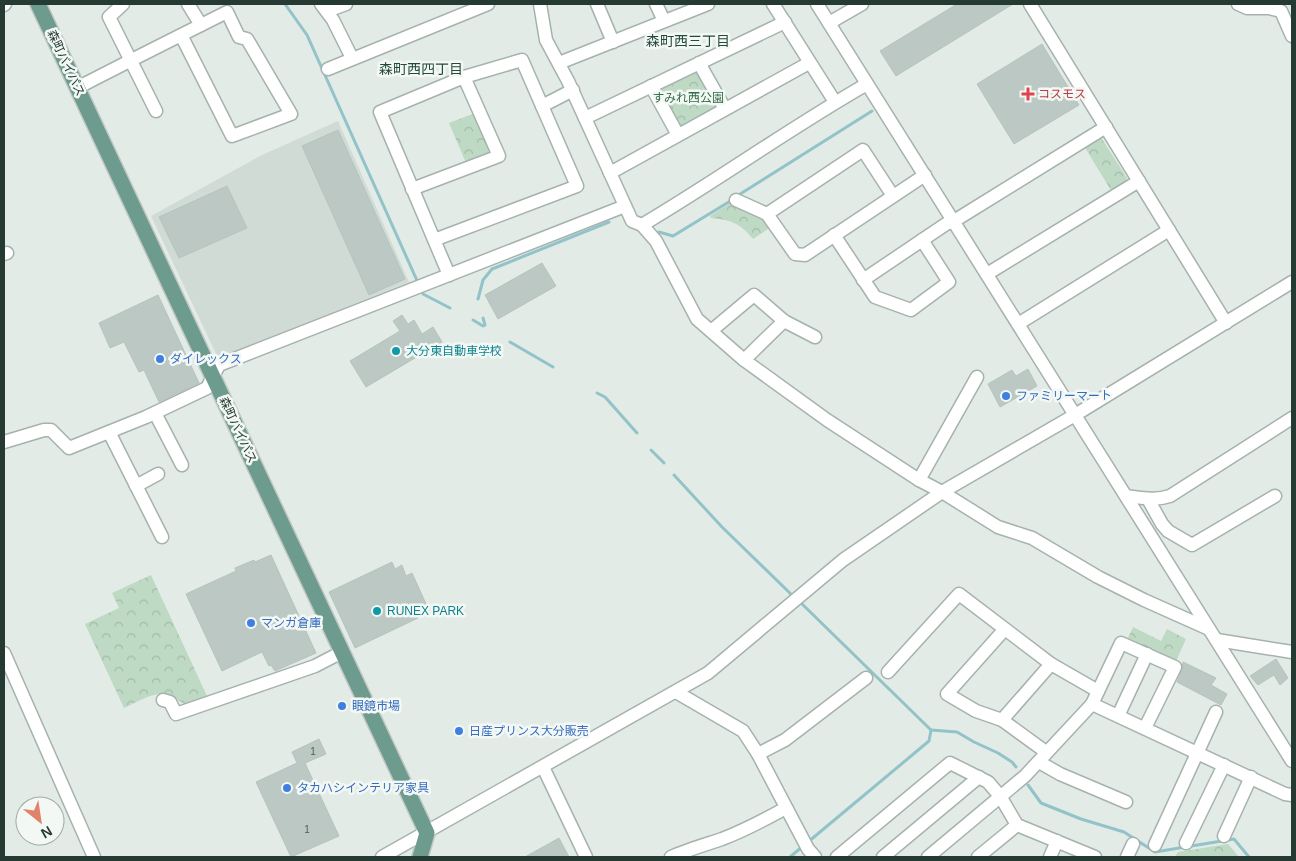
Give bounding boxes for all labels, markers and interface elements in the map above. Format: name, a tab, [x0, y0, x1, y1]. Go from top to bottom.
street label: 森町バイパス	[44, 28, 88, 98]
district label: 森町西三丁目	[646, 33, 730, 49]
district label: 森町西四丁目	[379, 61, 463, 77]
place label: コスモス	[1038, 87, 1086, 101]
marker: コスモス	[1022, 88, 1034, 100]
park label: すみれ西公園	[652, 91, 724, 105]
place label: 大分東自動車学校	[406, 344, 502, 358]
marker: 大分東自動車学校	[390, 345, 402, 357]
place label: ダイレックス	[170, 352, 242, 366]
marker: ダイレックス	[154, 353, 166, 365]
place label: ファミリーマート	[1016, 389, 1112, 403]
marker: ファミリーマート	[1000, 390, 1012, 402]
street label: 森町バイパス	[216, 395, 260, 465]
place label: RUNEX PARK	[387, 604, 464, 618]
marker: RUNEX PARK	[371, 605, 383, 617]
place label: マンガ倉庫	[261, 616, 321, 630]
marker: マンガ倉庫	[245, 617, 257, 629]
place label: 眼鏡市場	[352, 699, 400, 713]
marker: 眼鏡市場	[336, 700, 348, 712]
place label: 日産プリンス大分販売	[469, 724, 589, 738]
marker: 日産プリンス大分販売	[453, 725, 465, 737]
house number: 1	[310, 746, 316, 757]
place label: タカハシインテリア家具	[297, 781, 429, 795]
marker: タカハシインテリア家具	[281, 782, 293, 794]
north arrow	[15, 796, 65, 846]
text: N	[38, 823, 55, 842]
house number: 1	[304, 824, 310, 835]

